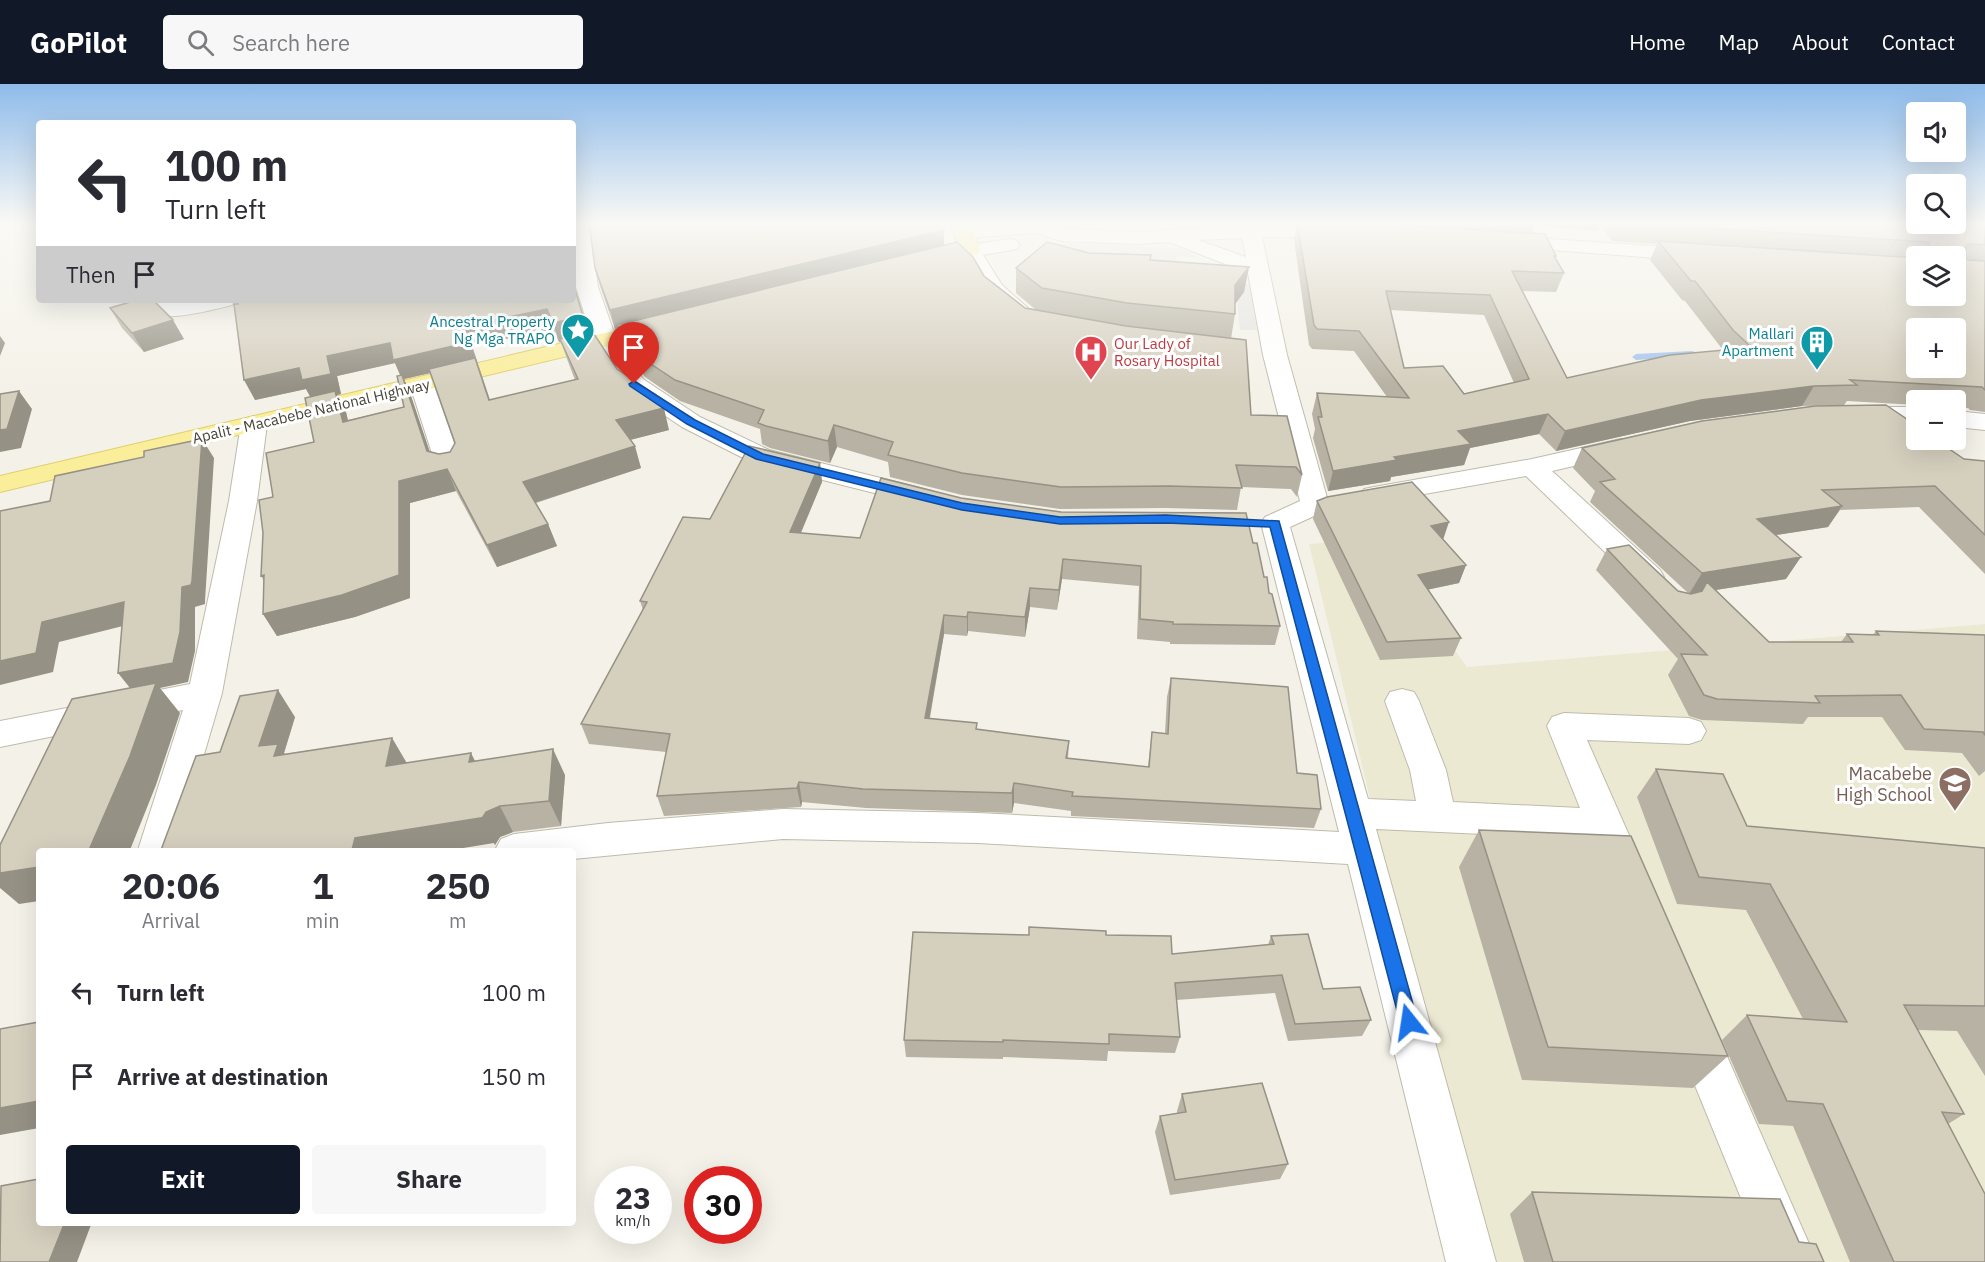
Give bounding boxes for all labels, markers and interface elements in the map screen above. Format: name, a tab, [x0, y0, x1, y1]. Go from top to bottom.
search box	[163, 15, 583, 69]
text: GoPilot	[30, 24, 127, 61]
icon: search	[184, 26, 217, 59]
text: Search here	[232, 28, 350, 57]
text: Home	[1629, 28, 1686, 56]
text: Map	[1719, 28, 1759, 56]
text: About	[1792, 28, 1849, 56]
text: Contact	[1882, 28, 1955, 56]
map controls	[1906, 102, 1966, 450]
button: sound	[1906, 102, 1966, 162]
text: 100 m	[165, 138, 288, 193]
icon: left	[66, 144, 144, 222]
button: search	[1906, 174, 1966, 234]
text: Turn left	[165, 191, 266, 226]
button: layers	[1906, 246, 1966, 306]
icon: arrive	[128, 258, 161, 291]
text: Then	[66, 260, 116, 289]
place label: Ancestral Property Ng Mga TRAPO	[430, 312, 556, 348]
place icon: Ancestral Property Ng Mga TRAPO	[560, 312, 596, 359]
button: +	[1906, 318, 1966, 378]
pin	[608, 322, 659, 384]
place label: Mallari Apartment	[1722, 324, 1794, 360]
building icon: Mallari Apartment	[1799, 324, 1835, 371]
icon: arrive	[617, 331, 650, 364]
hospital icon: Our Lady of Rosary Hospital	[1073, 334, 1109, 381]
place label: Our Lady of Rosary Hospital	[1114, 334, 1220, 370]
street label: Apalit - Macabebe National Highway	[190, 374, 432, 448]
button: −	[1906, 390, 1966, 450]
place label: Macabebe High School	[1836, 762, 1932, 806]
school or university icon: Macabebe High School	[1937, 765, 1973, 812]
text: 20:06	[122, 862, 220, 909]
text: 1	[312, 862, 334, 909]
text: 250	[425, 862, 490, 909]
text: Arrival	[142, 907, 200, 934]
text: min	[306, 907, 340, 934]
text: m	[449, 907, 467, 934]
icon: left	[66, 976, 99, 1009]
text: Turn left	[117, 978, 205, 1007]
text: 100 m	[482, 978, 546, 1007]
position arrow	[1377, 990, 1441, 1054]
icon: arrive	[66, 1060, 99, 1093]
text: Arrive at destination	[117, 1062, 328, 1091]
text: 150 m	[482, 1062, 546, 1091]
button: Exit	[66, 1145, 300, 1214]
button: Share	[312, 1145, 546, 1214]
speed limit sign: 30	[684, 1166, 762, 1244]
text: 23	[615, 1178, 651, 1217]
text: km/h	[615, 1211, 651, 1230]

